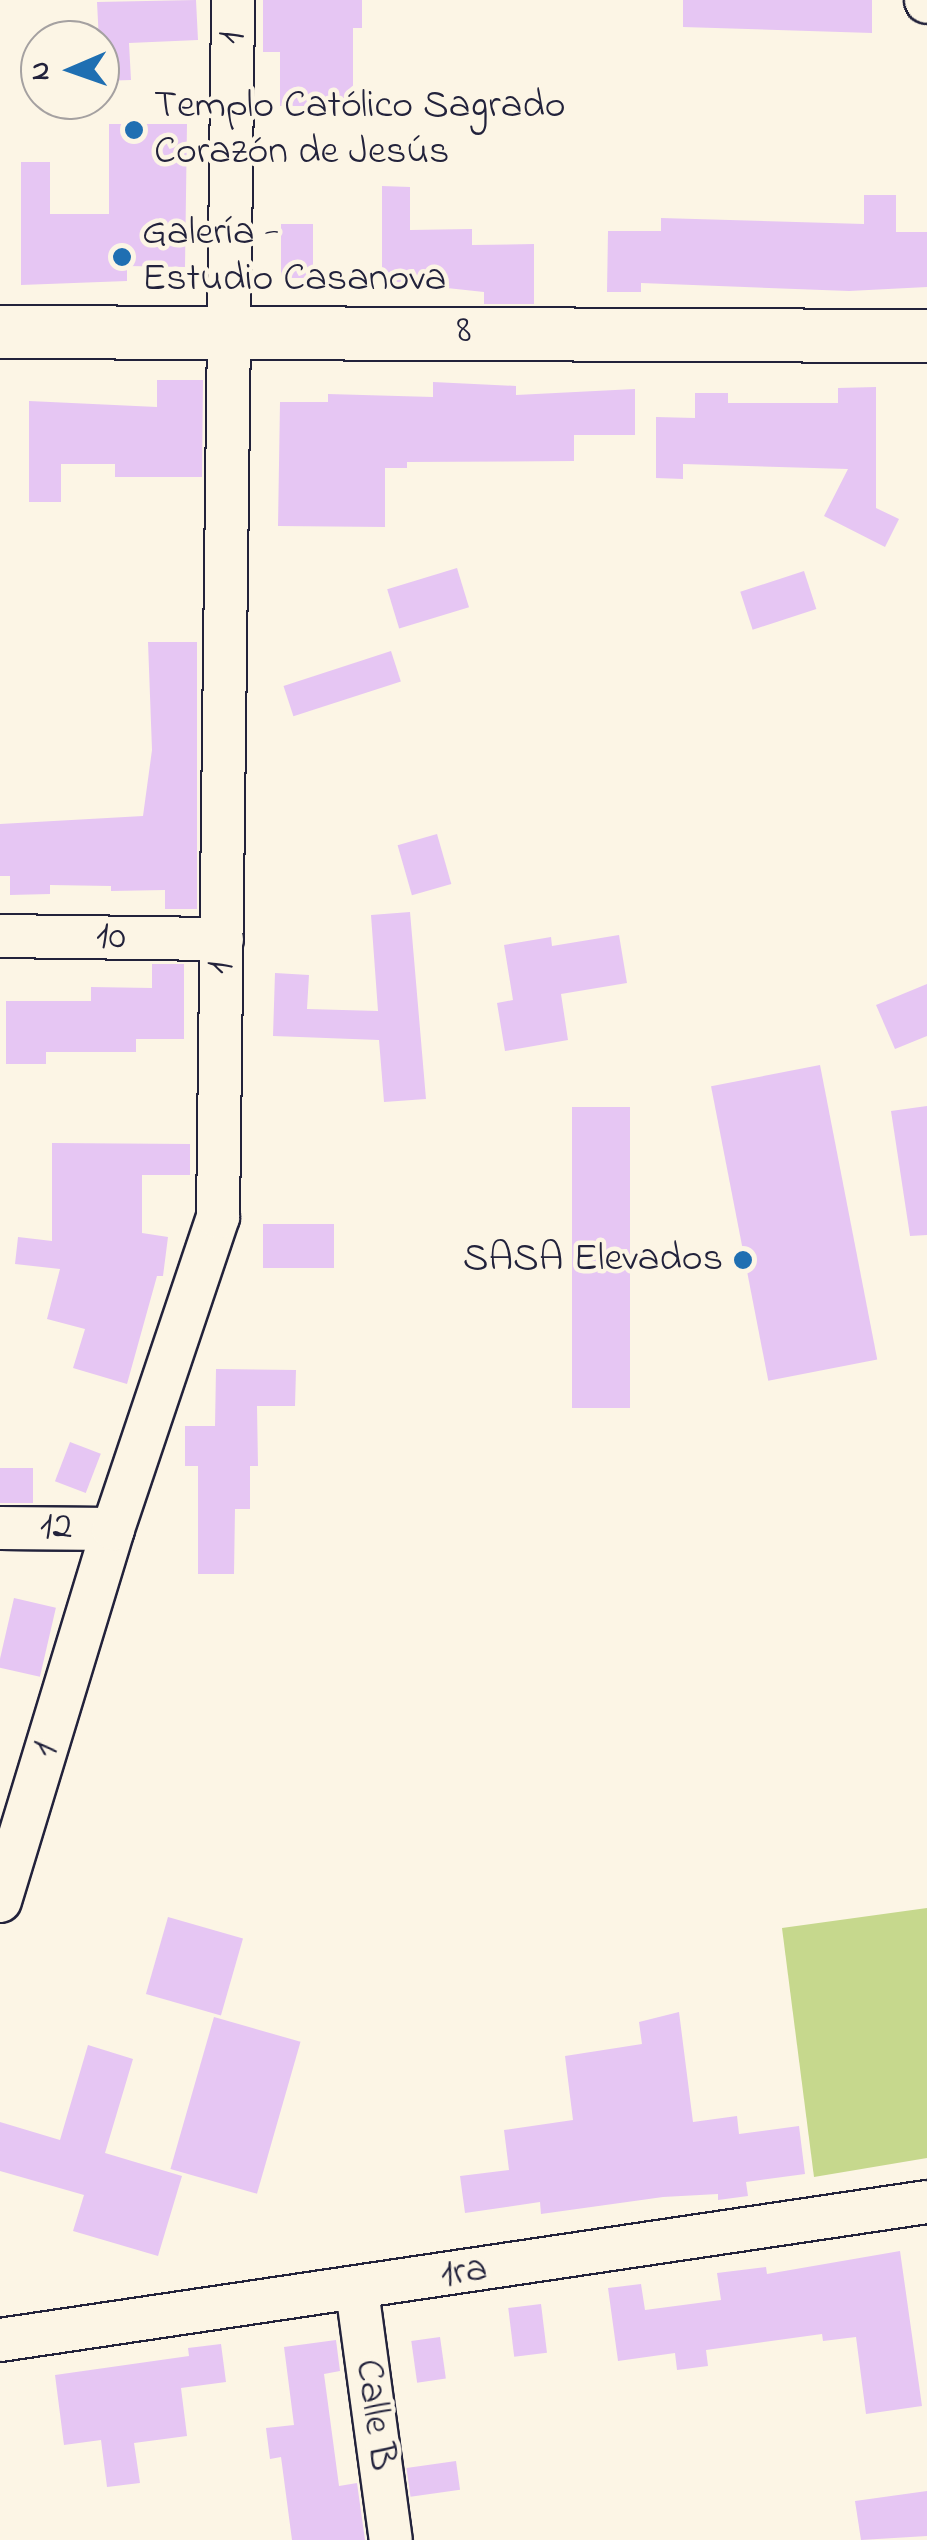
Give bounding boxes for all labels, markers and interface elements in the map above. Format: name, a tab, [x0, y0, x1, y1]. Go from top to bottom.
north arrow	[20, 20, 120, 120]
street label: 1	[209, 32, 257, 44]
text: N	[21, 61, 62, 81]
place label: Templo Católico Sagrado Corazón de Jesús	[154, 83, 566, 177]
marker: Templo Católico Sagrado Corazón de Jesús	[123, 119, 145, 141]
place label: Galería - Estudio Casanova	[142, 210, 446, 304]
marker: Galería - Estudio Casanova	[111, 246, 133, 268]
street label: 8	[457, 308, 471, 356]
street label: 10	[96, 914, 126, 962]
street label: 1	[198, 961, 246, 975]
place label: SASA Elevados	[463, 1236, 723, 1284]
marker: SASA Elevados	[732, 1249, 754, 1271]
street label: 12	[40, 1504, 72, 1552]
street label: 1	[21, 1737, 71, 1763]
street label: 1ra	[437, 2246, 491, 2300]
street label: Calle B	[342, 2356, 406, 2474]

